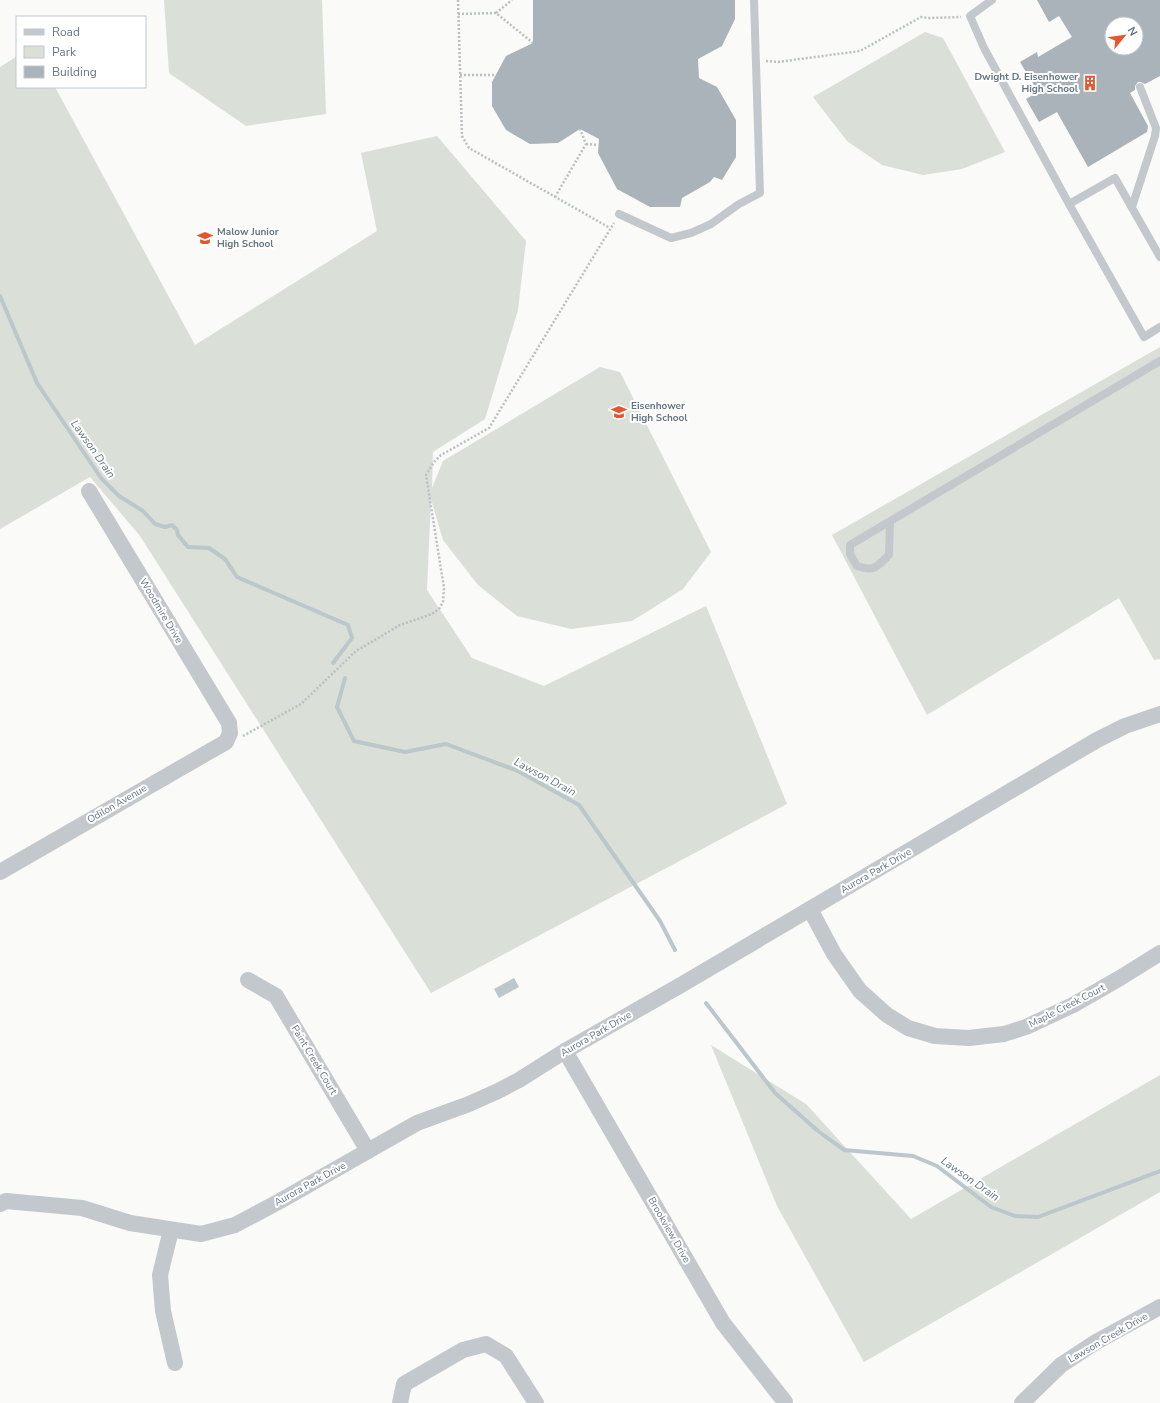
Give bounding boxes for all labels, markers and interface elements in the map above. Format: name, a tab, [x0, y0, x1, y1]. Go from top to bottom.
legend	[16, 16, 146, 88]
north arrow	[1104, 16, 1144, 56]
text: Road	[52, 24, 80, 40]
text: N	[1124, 24, 1141, 39]
text: Park	[52, 44, 77, 60]
text: Building	[52, 64, 97, 80]
place label: Dwight D. Eisenhower High School	[975, 70, 1079, 96]
building icon: Dwight D. Eisenhower High School	[1081, 74, 1099, 92]
place label: Malow Junior High School	[217, 225, 279, 251]
school or university icon: Malow Junior High School	[196, 229, 214, 247]
place label: Eisenhower High School	[631, 399, 688, 425]
school or university icon: Eisenhower High School	[610, 403, 628, 421]
water label: Lawson Drain	[67, 417, 119, 481]
street label: Woodmire Drive	[136, 576, 186, 646]
water label: Lawson Drain	[511, 754, 579, 800]
street label: Odilon Avenue	[85, 781, 149, 827]
street label: Aurora Park Drive	[838, 845, 914, 897]
street label: Maple Creek Court	[1026, 981, 1108, 1031]
street label: Aurora Park Drive	[558, 1008, 634, 1060]
street label: Paint Creek Court	[288, 1023, 341, 1098]
water label: Lawson Drain	[938, 1153, 1002, 1205]
street label: Aurora Park Drive	[272, 1159, 348, 1209]
street label: Brookview Drive	[645, 1195, 693, 1265]
street label: Lawson Creek Drive	[1066, 1309, 1150, 1367]

